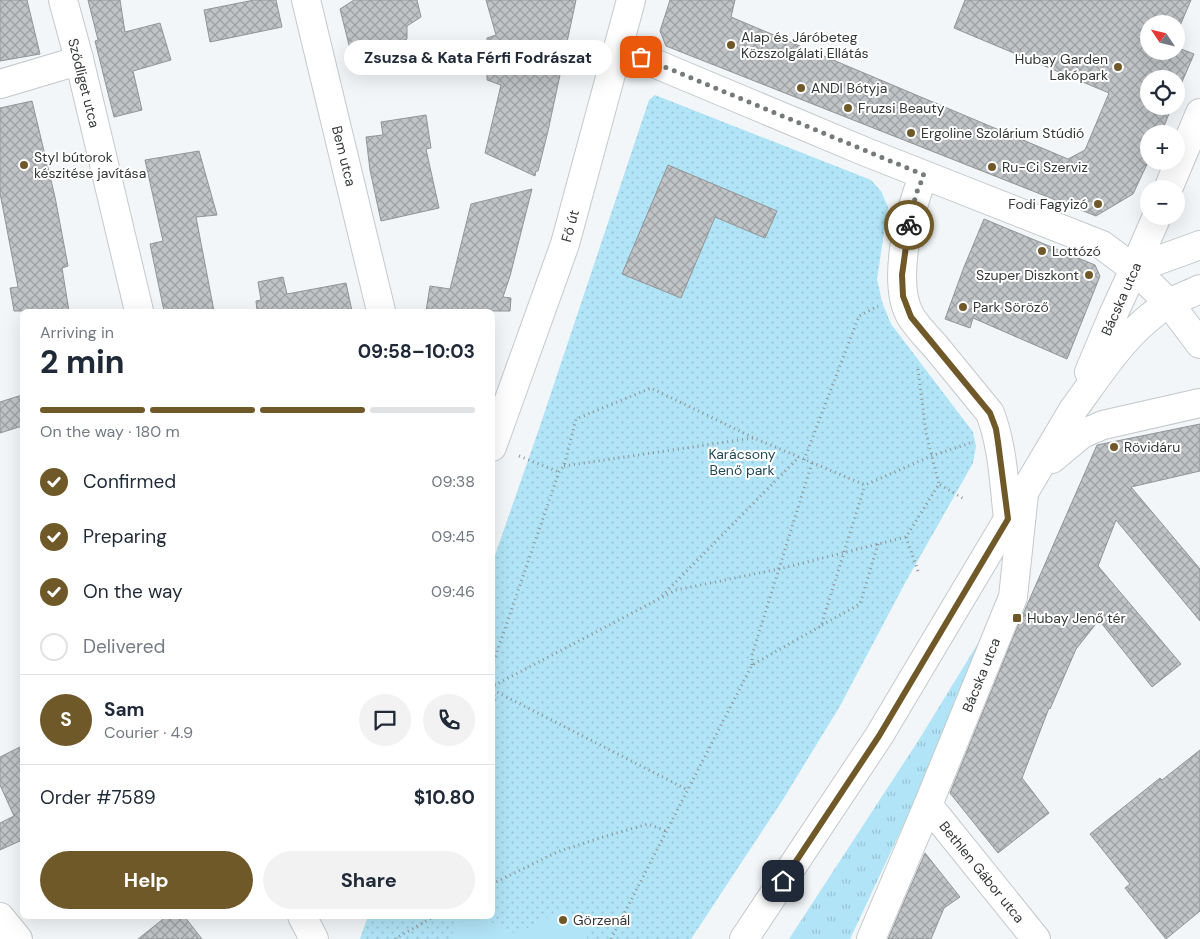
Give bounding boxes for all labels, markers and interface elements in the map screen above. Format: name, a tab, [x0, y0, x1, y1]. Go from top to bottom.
north arrow	[1140, 15, 1185, 60]
map controls	[1140, 15, 1185, 225]
place label: Alap és Járóbeteg Közszolgálati Ellátás	[741, 28, 869, 62]
street label: Sződliget utca	[64, 36, 104, 130]
pin	[620, 36, 662, 78]
marker: Alap és Járóbeteg Közszolgálati Ellátás	[725, 39, 737, 51]
callout: Zsuzsa & Kata Férfi Fodrászat	[343, 40, 611, 74]
icon: bag	[627, 43, 655, 71]
text: Zsuzsa & Kata Férfi Fodrászat	[364, 47, 592, 68]
place label: Hubay Garden Lakópark	[1015, 50, 1108, 84]
marker: Hubay Garden Lakópark	[1112, 61, 1124, 73]
button: locate	[1140, 70, 1185, 115]
place label: ANDI Bótyja	[811, 79, 887, 97]
marker: ANDI Bótyja	[795, 82, 807, 94]
place label: Fruzsi Beauty	[858, 99, 945, 117]
marker: Fruzsi Beauty	[842, 102, 854, 114]
street label: Bem utca	[328, 124, 360, 188]
place label: Ergoline Szolárium Stúdió	[921, 124, 1084, 142]
button: +	[1140, 125, 1185, 170]
marker: Ergoline Szolárium Stúdió	[905, 127, 917, 139]
place label: Styl bútorok készitése javítása	[34, 148, 146, 182]
place label: Ru-Ci Szerviz	[1002, 158, 1088, 176]
marker: Styl bútorok készitése javítása	[18, 159, 30, 171]
marker: Ru-Ci Szerviz	[986, 161, 998, 173]
button: −	[1140, 180, 1185, 225]
place label: Fodi Fagyizó	[1008, 195, 1088, 213]
marker: Fodi Fagyizó	[1092, 198, 1104, 210]
courier	[884, 200, 934, 250]
street label: Fő út	[557, 208, 583, 244]
icon: bike	[895, 211, 923, 239]
place label: Lottózó	[1052, 242, 1101, 260]
marker: Lottózó	[1036, 245, 1048, 257]
street label: Bácska utca	[1097, 260, 1145, 338]
place label: Szuper Diszkont	[976, 266, 1079, 284]
marker: Szuper Diszkont	[1083, 269, 1095, 281]
place label: Park Söröző	[973, 298, 1049, 316]
marker: Park Söröző	[957, 301, 969, 313]
text: Arriving in	[40, 322, 114, 343]
text: 09:58–10:03	[358, 339, 475, 364]
text: 2 min	[40, 341, 125, 383]
text: On the way · 180 m	[40, 421, 180, 442]
place label: Rövidáru	[1124, 438, 1180, 456]
marker: Rövidáru	[1108, 441, 1120, 453]
park label: Karácsony Benő park	[708, 445, 776, 479]
icon: check	[40, 468, 68, 496]
text: Confirmed	[83, 469, 176, 494]
text: 09:38	[432, 471, 475, 492]
icon: check	[40, 523, 68, 551]
text: Preparing	[83, 524, 167, 549]
text: 09:45	[431, 526, 475, 547]
icon: check	[40, 578, 68, 606]
text: On the way	[83, 579, 183, 604]
text: 09:46	[431, 581, 475, 602]
place label: Hubay Jenő tér	[1027, 609, 1126, 627]
marker: Hubay Jenő tér	[1011, 612, 1023, 624]
text: Delivered	[83, 634, 165, 659]
street label: Bácska utca	[958, 635, 1004, 715]
button: chat	[359, 694, 411, 746]
button: phone	[423, 694, 475, 746]
text: Sam	[104, 697, 145, 722]
text: S	[60, 707, 72, 732]
text: Courier · 4.9	[104, 722, 193, 743]
text: Order #7589	[40, 785, 156, 810]
text: $10.80	[414, 785, 475, 810]
street label: Bethlen Gábor utca	[935, 818, 1029, 926]
button: Help	[40, 851, 253, 909]
button: Share	[263, 851, 475, 909]
pin	[762, 860, 804, 902]
icon: home	[769, 867, 797, 895]
place label: Görzenál	[573, 911, 630, 929]
marker: Görzenál	[557, 914, 569, 926]

